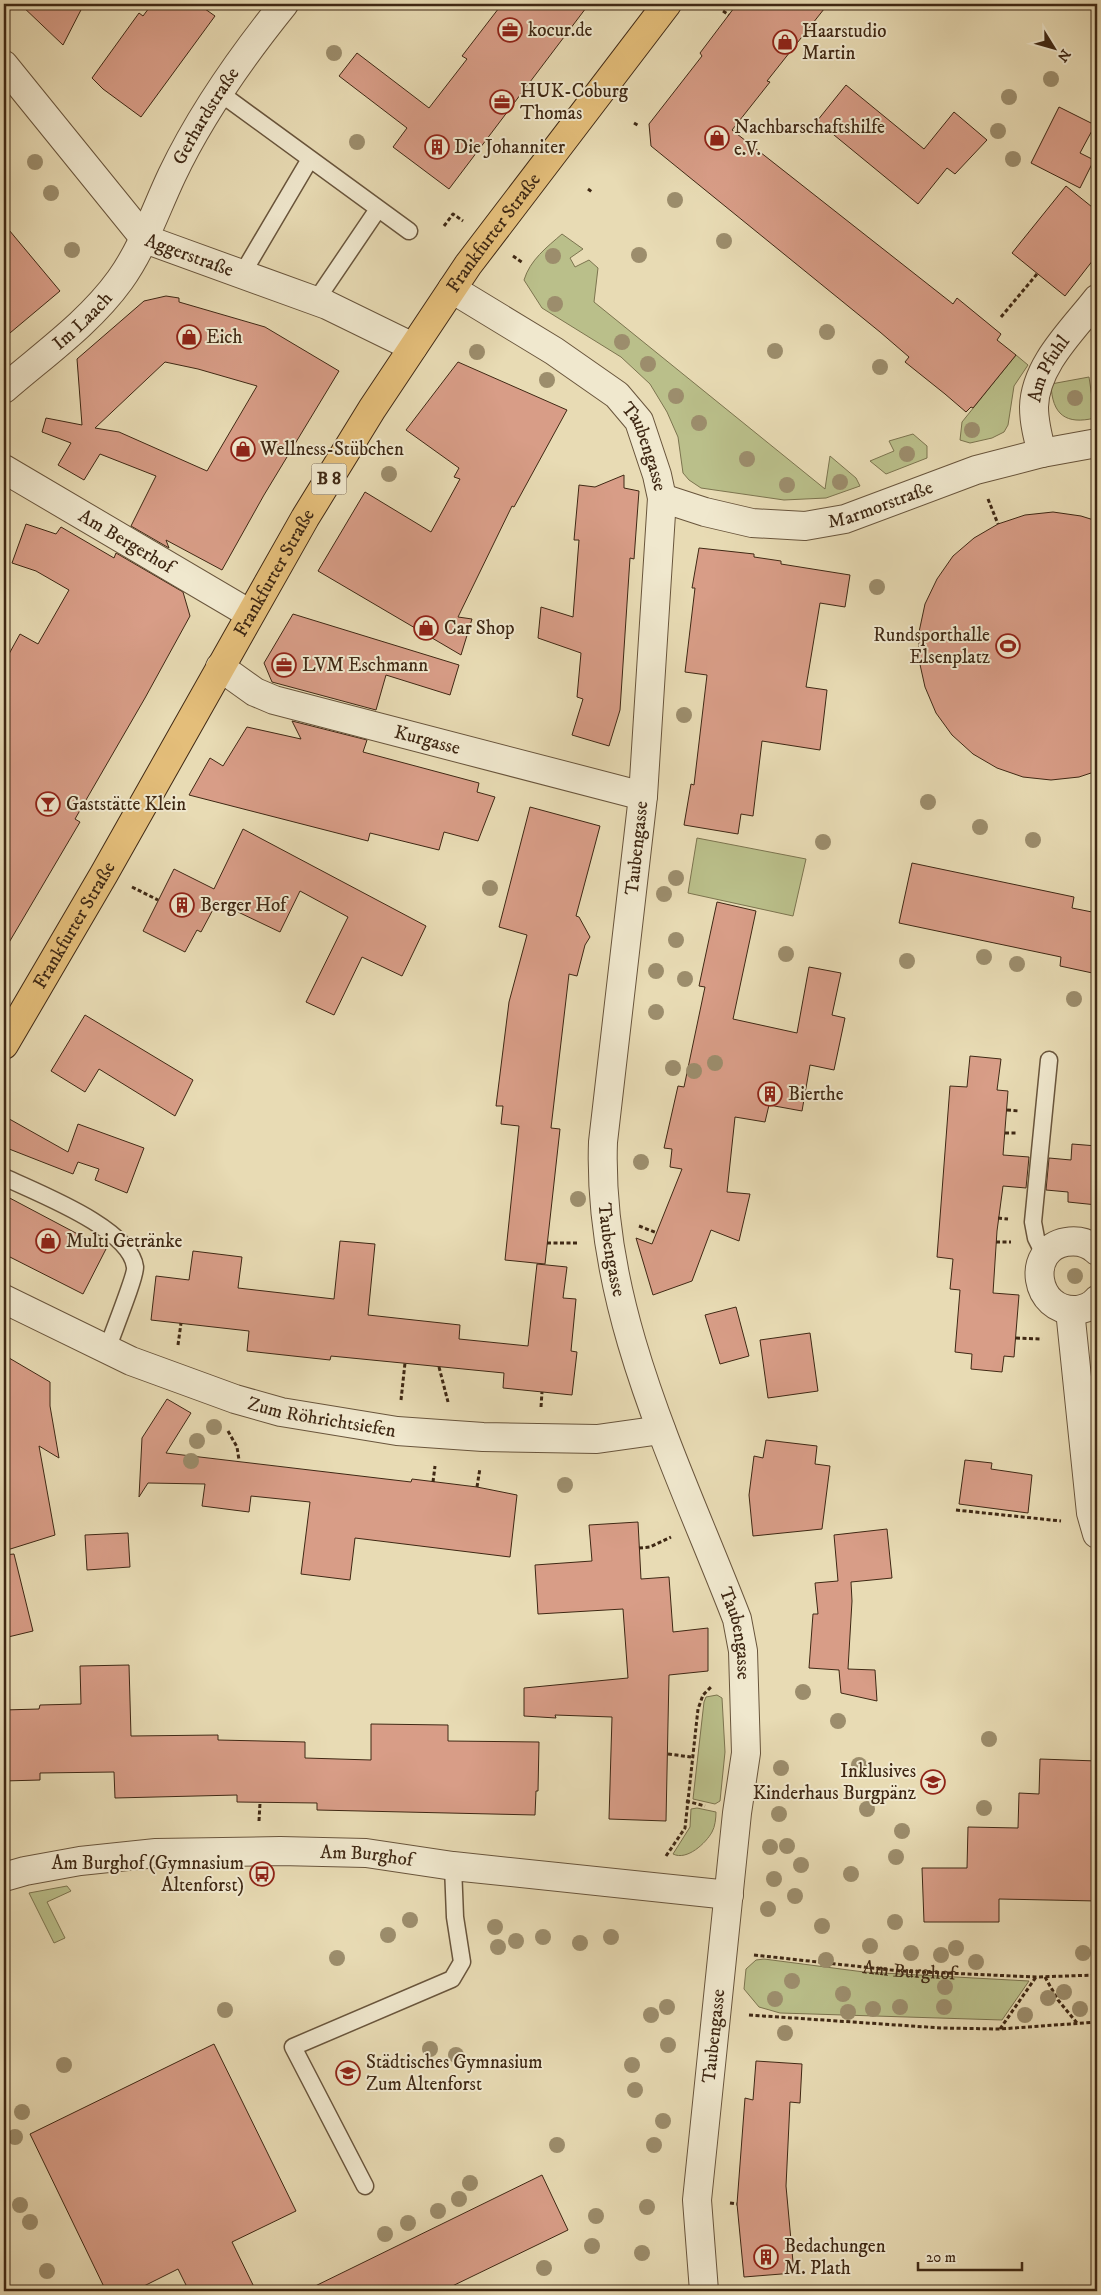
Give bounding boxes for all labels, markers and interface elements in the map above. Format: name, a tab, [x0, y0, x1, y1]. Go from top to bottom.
office icon: kocur.de	[497, 17, 523, 43]
place label: kocur.de	[528, 19, 593, 42]
place label: Haarstudio Martin	[802, 20, 886, 65]
north arrow	[1028, 22, 1078, 72]
shop icon: Haarstudio Martin	[772, 29, 798, 55]
text: N	[1053, 45, 1074, 66]
street label: Gerhardstraße	[168, 63, 244, 168]
place label: HUK-Coburg Thomas	[520, 80, 629, 125]
office icon: HUK-Coburg Thomas	[489, 89, 515, 115]
place label: Nachbarschaftshilfe e.V.	[734, 116, 885, 161]
shop icon: Nachbarschaftshilfe e.V.	[704, 125, 730, 151]
building icon: Die Johanniter	[424, 134, 450, 160]
place label: Die Johanniter	[454, 136, 565, 159]
street label: Frankfurter Straße	[441, 168, 546, 297]
street label: Aggerstraße	[142, 228, 237, 282]
street label: Im Laach	[48, 287, 117, 355]
shop icon: Eich	[176, 324, 202, 350]
place label: Eich	[206, 326, 243, 349]
street label: Am Pfuhl	[1023, 330, 1075, 404]
street label: Taubengasse	[616, 397, 672, 493]
shop icon: Wellness-Stübchen	[230, 436, 256, 462]
place label: Wellness-Stübchen	[259, 438, 404, 461]
road number: B 8	[312, 464, 346, 494]
street label: Marmorstraße	[826, 476, 936, 533]
street label: Am Bergerhof	[75, 504, 181, 580]
street label: Frankfurter Straße	[229, 504, 319, 641]
shop icon: Car Shop	[413, 615, 439, 641]
place label: Car Shop	[444, 617, 515, 640]
place label: Rundsporthalle Elsenplatz	[873, 624, 990, 669]
sports icon: Rundsporthalle Elsenplatz	[995, 633, 1021, 659]
office icon: LVM Eschmann	[271, 652, 297, 678]
place label: LVM Eschmann	[302, 654, 428, 677]
street label: Kurgasse	[392, 720, 463, 760]
bar icon: Gaststätte Klein	[35, 791, 61, 817]
place label: Gaststätte Klein	[66, 793, 186, 816]
street label: Taubengasse	[621, 800, 653, 896]
street label: Frankfurter Straße	[28, 857, 120, 993]
building icon: Berger Hof	[169, 892, 195, 918]
place label: Berger Hof	[200, 894, 289, 917]
building icon: Bierthe	[757, 1081, 783, 1107]
place label: Bierthe	[788, 1083, 844, 1106]
street label: Taubengasse	[593, 1202, 631, 1299]
shop icon: Multi Getränke	[35, 1228, 61, 1254]
place label: Multi Getränke	[66, 1230, 182, 1253]
street label: Zum Röhrichtsiefen	[245, 1392, 398, 1442]
street label: Taubengasse	[714, 1584, 755, 1680]
place label: Inklusives Kinderhaus Burgpänz	[753, 1760, 916, 1805]
school or university icon: Inklusives Kinderhaus Burgpänz	[920, 1769, 946, 1795]
street label: Am Burghof	[320, 1840, 417, 1872]
place label: Am Burghof (Gymnasium Altenforst)	[51, 1852, 244, 1897]
bus stop icon: Am Burghof (Gymnasium Altenforst)	[249, 1861, 275, 1887]
street label: Am Burghof	[862, 1955, 959, 1985]
street label: Taubengasse	[698, 1988, 730, 2084]
place label: Städtisches Gymnasium Zum Altenforst	[366, 2051, 543, 2096]
school or university icon: Städtisches Gymnasium Zum Altenforst	[335, 2060, 361, 2086]
place label: Bedachungen M. Plath	[784, 2235, 886, 2280]
scale bar	[918, 2240, 1022, 2272]
building icon: Bedachungen M. Plath	[753, 2244, 779, 2270]
text: 20 m	[926, 2248, 956, 2267]

